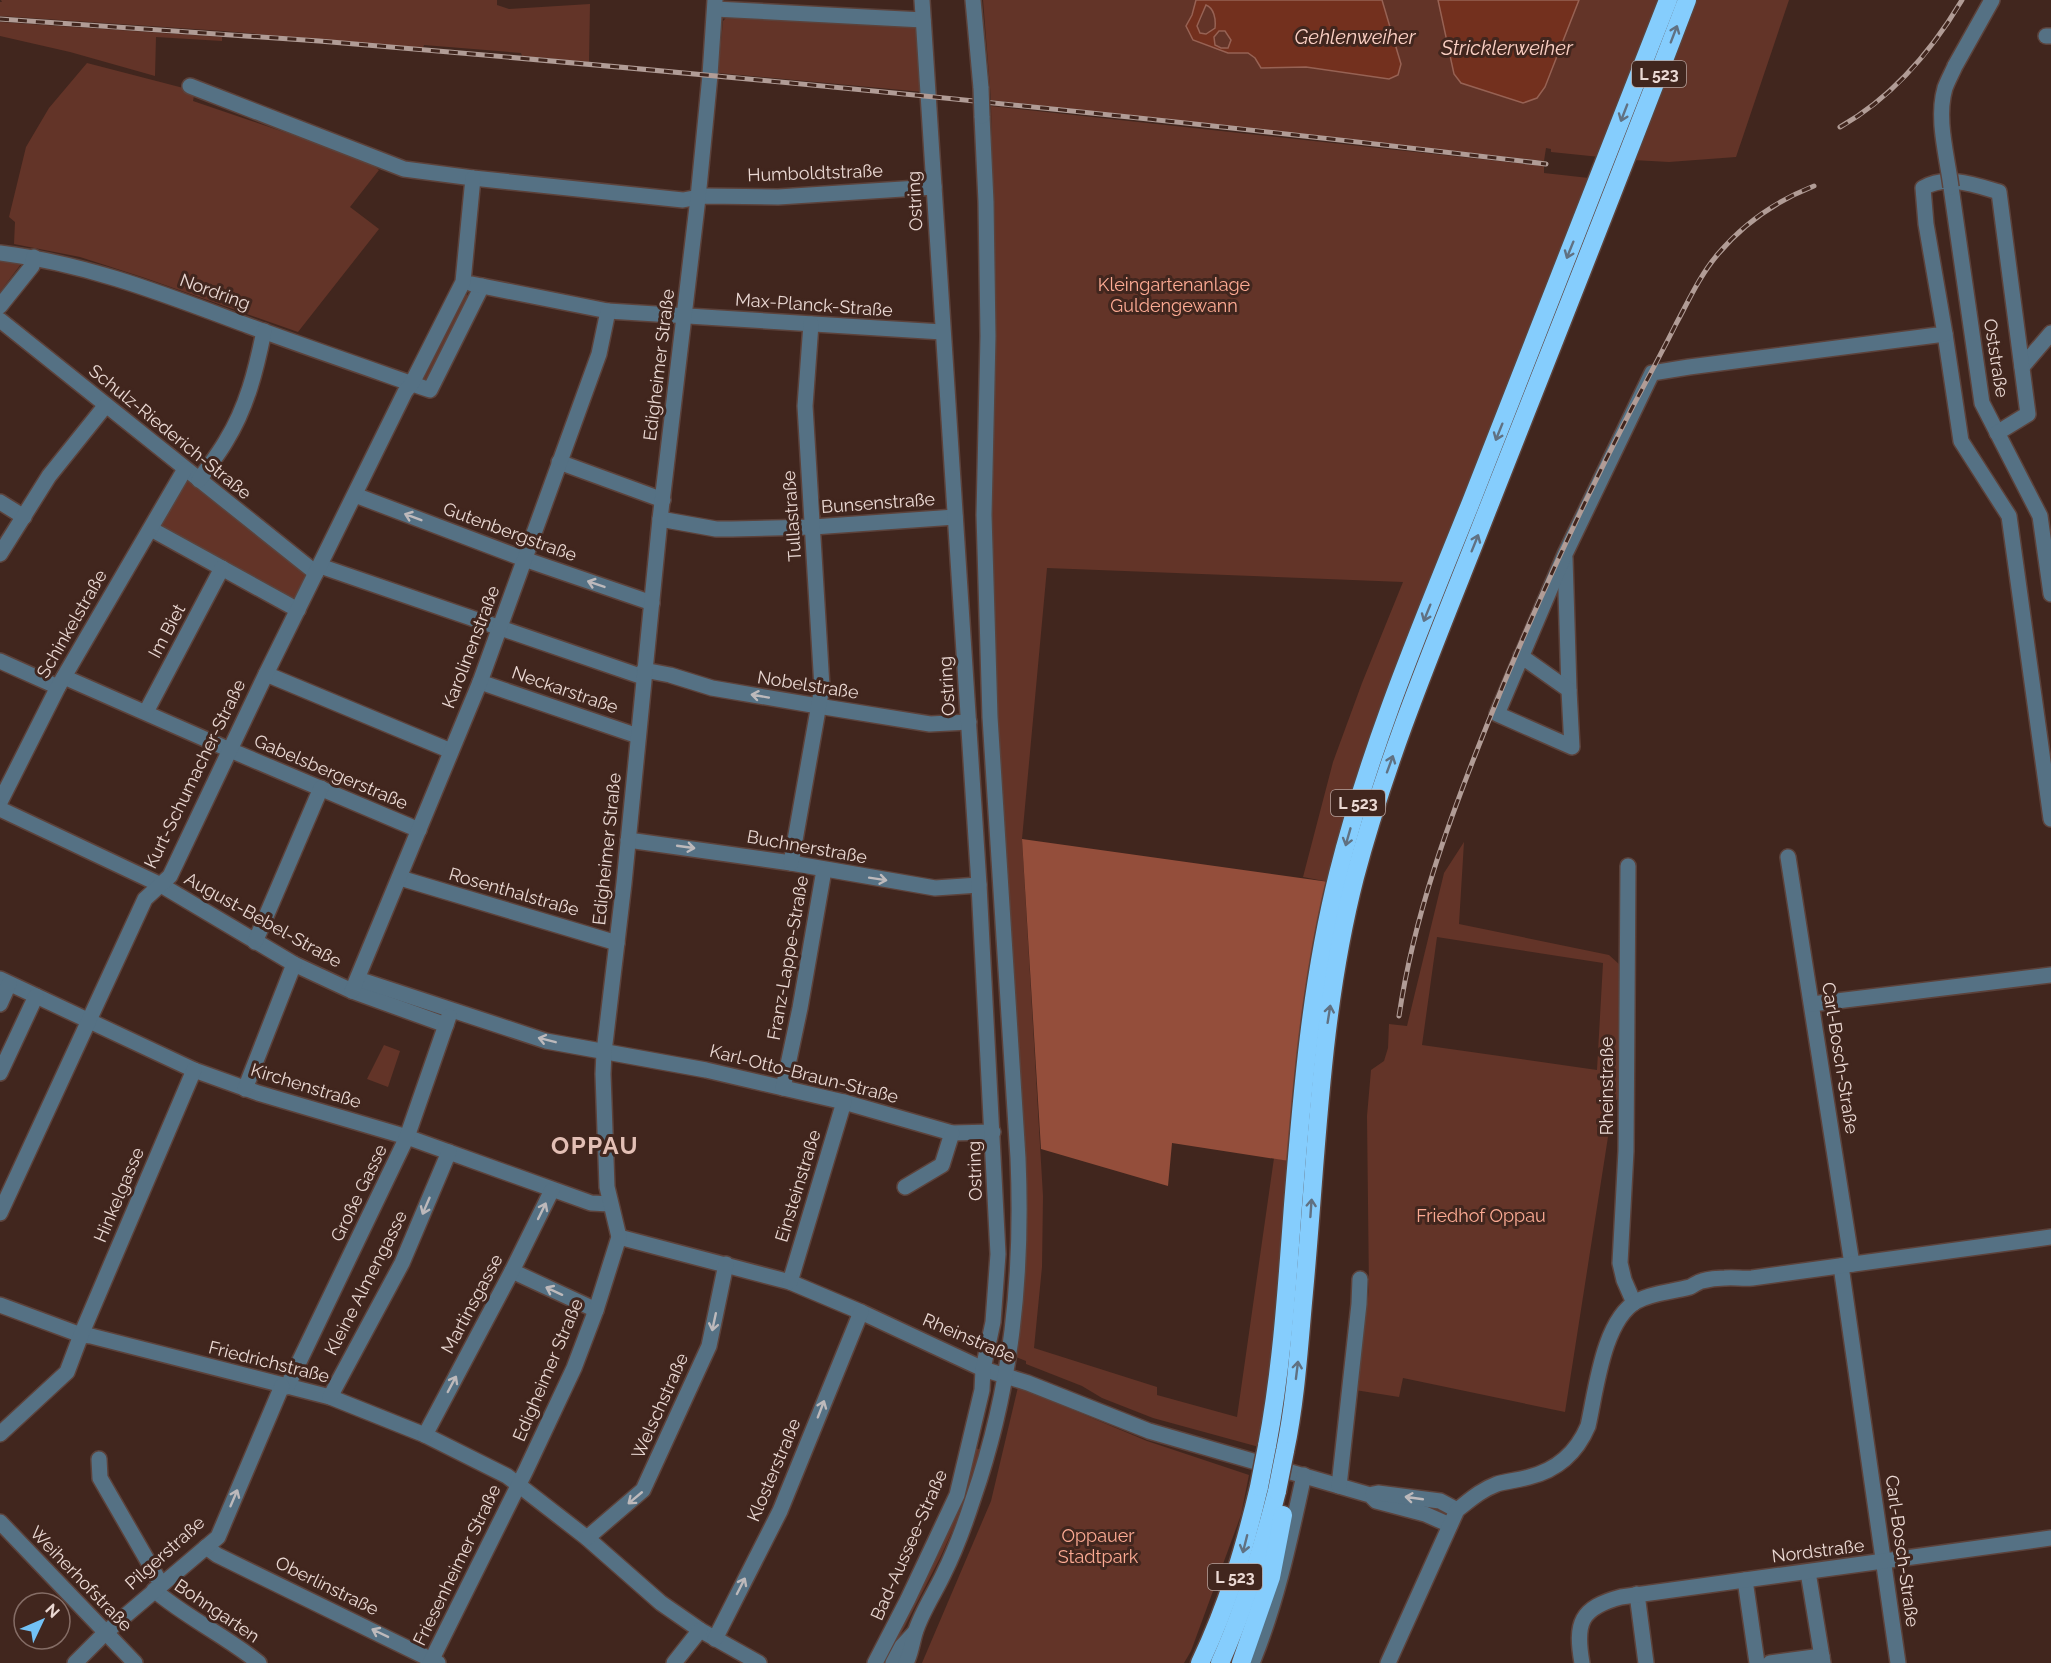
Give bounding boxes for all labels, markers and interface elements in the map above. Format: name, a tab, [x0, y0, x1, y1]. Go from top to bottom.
water label: Gehlenweiher	[1294, 25, 1417, 49]
one-way arrow	[1669, 26, 1680, 44]
water label: Stricklerweiher	[1440, 36, 1574, 60]
road number: L 523	[1632, 61, 1686, 87]
one-way arrow	[1618, 103, 1629, 122]
street label: Humboldtstraße	[747, 160, 884, 185]
street label: Ostring	[902, 170, 927, 232]
one-way arrow	[1564, 241, 1575, 259]
street label: Nordring	[177, 269, 253, 314]
park label: Kleingartenanlage Guldengewann	[1098, 274, 1251, 316]
street label: Edigheimer Straße	[639, 287, 678, 442]
street label: Max-Planck-Straße	[735, 289, 894, 321]
street label: Oststraße	[1980, 317, 2013, 399]
street label: Schulz-Riederich-Straße	[85, 360, 256, 504]
one-way arrow	[1492, 422, 1503, 441]
street label: Tullastraße	[778, 469, 805, 562]
street label: Bunsenstraße	[820, 488, 936, 517]
street label: Gutenbergstraße	[440, 498, 580, 566]
one-way arrow	[404, 511, 423, 522]
one-way arrow	[1470, 534, 1481, 553]
street label: Schinkelstraße	[32, 566, 111, 682]
one-way arrow	[587, 578, 606, 589]
street label: Karolinenstraße	[437, 582, 504, 711]
street label: Im Biet	[144, 600, 189, 661]
one-way arrow	[1421, 603, 1432, 622]
street label: Ostring	[934, 655, 959, 717]
street label: Neckarstraße	[509, 662, 622, 718]
street label: Nobelstraße	[756, 666, 861, 703]
street label: Kurt-Schumacher-Straße	[140, 675, 250, 872]
one-way arrow	[751, 691, 771, 702]
street label: Gabelsbergerstraße	[251, 730, 412, 814]
one-way arrow	[1386, 755, 1397, 774]
street label: Edigheimer Straße	[588, 771, 625, 926]
road number: L 523	[1331, 790, 1385, 816]
street label: Buchnerstraße	[745, 826, 869, 867]
one-way arrow	[1342, 827, 1353, 846]
one-way arrow	[675, 842, 695, 853]
street label: Rosenthalstraße	[447, 863, 582, 920]
street label: August-Bebel-Straße	[181, 868, 346, 972]
one-way arrow	[868, 873, 888, 884]
street label: Franz-Lappe-Straße	[763, 874, 812, 1042]
street label: Carl-Bosch-Straße	[1818, 981, 1863, 1136]
one-way arrow	[1324, 1005, 1335, 1025]
one-way arrow	[538, 1034, 557, 1046]
street label: Rheinstraße	[1596, 1036, 1617, 1135]
street label: Karl-Otto-Braun-Straße	[708, 1040, 901, 1107]
street label: Kirchenstraße	[248, 1059, 364, 1112]
street label: Einsteinstraße	[770, 1127, 825, 1245]
district label: OPPAU	[551, 1131, 639, 1160]
street label: Große Gasse	[326, 1140, 391, 1245]
street label: Ostring	[963, 1141, 986, 1201]
street label: Hinkelgasse	[89, 1144, 148, 1245]
one-way arrow	[420, 1196, 431, 1214]
one-way arrow	[1306, 1199, 1317, 1219]
one-way arrow	[537, 1202, 549, 1220]
park label: Friedhof Oppau	[1416, 1205, 1546, 1226]
street label: Kleine Almengasse	[320, 1207, 411, 1359]
street label: Martinsgasse	[436, 1250, 507, 1357]
one-way arrow	[545, 1284, 563, 1296]
street label: Edigheimer Straße	[508, 1295, 587, 1444]
street label: Rheinstraße	[920, 1309, 1019, 1367]
one-way arrow	[708, 1311, 719, 1331]
street label: Friedrichstraße	[206, 1336, 332, 1387]
street label: Welschstraße	[627, 1349, 692, 1462]
one-way arrow	[1292, 1360, 1303, 1380]
one-way arrow	[447, 1375, 458, 1393]
one-way arrow	[817, 1400, 828, 1419]
street label: Klosterstraße	[742, 1415, 805, 1525]
street label: Bad-Aussee-Straße	[866, 1466, 951, 1623]
street label: Carl-Bosch-Straße	[1881, 1474, 1924, 1629]
street label: Friesenheimer Straße	[408, 1481, 505, 1649]
one-way arrow	[229, 1489, 241, 1507]
one-way arrow	[627, 1491, 643, 1504]
one-way arrow	[1405, 1492, 1425, 1503]
street label: Pilgerstraße	[121, 1511, 209, 1594]
street label: Weiherhofstraße	[26, 1522, 137, 1636]
park label: Oppauer Stadtpark	[1058, 1525, 1139, 1567]
one-way arrow	[1239, 1534, 1251, 1553]
street label: Nordstraße	[1770, 1534, 1866, 1567]
street label: Oberlinstraße	[272, 1552, 383, 1620]
road number: L 523	[1208, 1564, 1262, 1590]
street label: Bohngarten	[171, 1575, 264, 1647]
one-way arrow	[736, 1578, 747, 1596]
north arrow	[12, 1591, 72, 1651]
text: N	[41, 1600, 64, 1622]
one-way arrow	[371, 1627, 389, 1639]

